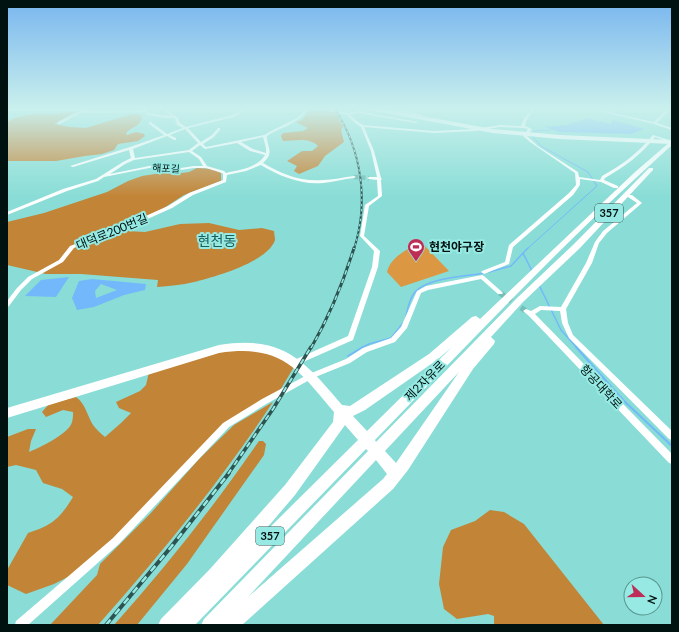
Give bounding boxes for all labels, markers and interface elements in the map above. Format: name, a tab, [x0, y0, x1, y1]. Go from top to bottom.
street label: 해포길	[152, 161, 180, 175]
road number: 357	[595, 204, 623, 222]
street label: 대덕로200번길	[74, 210, 150, 253]
district label: 현천동	[198, 232, 236, 249]
sports icon: 현천야구장	[406, 237, 426, 262]
place label: 현천야구장	[429, 239, 484, 254]
street label: 제2자유로	[401, 357, 448, 404]
street label: 항공대학로	[577, 361, 626, 412]
road number: 357	[256, 527, 284, 545]
north arrow	[623, 576, 663, 616]
text: N	[645, 593, 660, 606]

